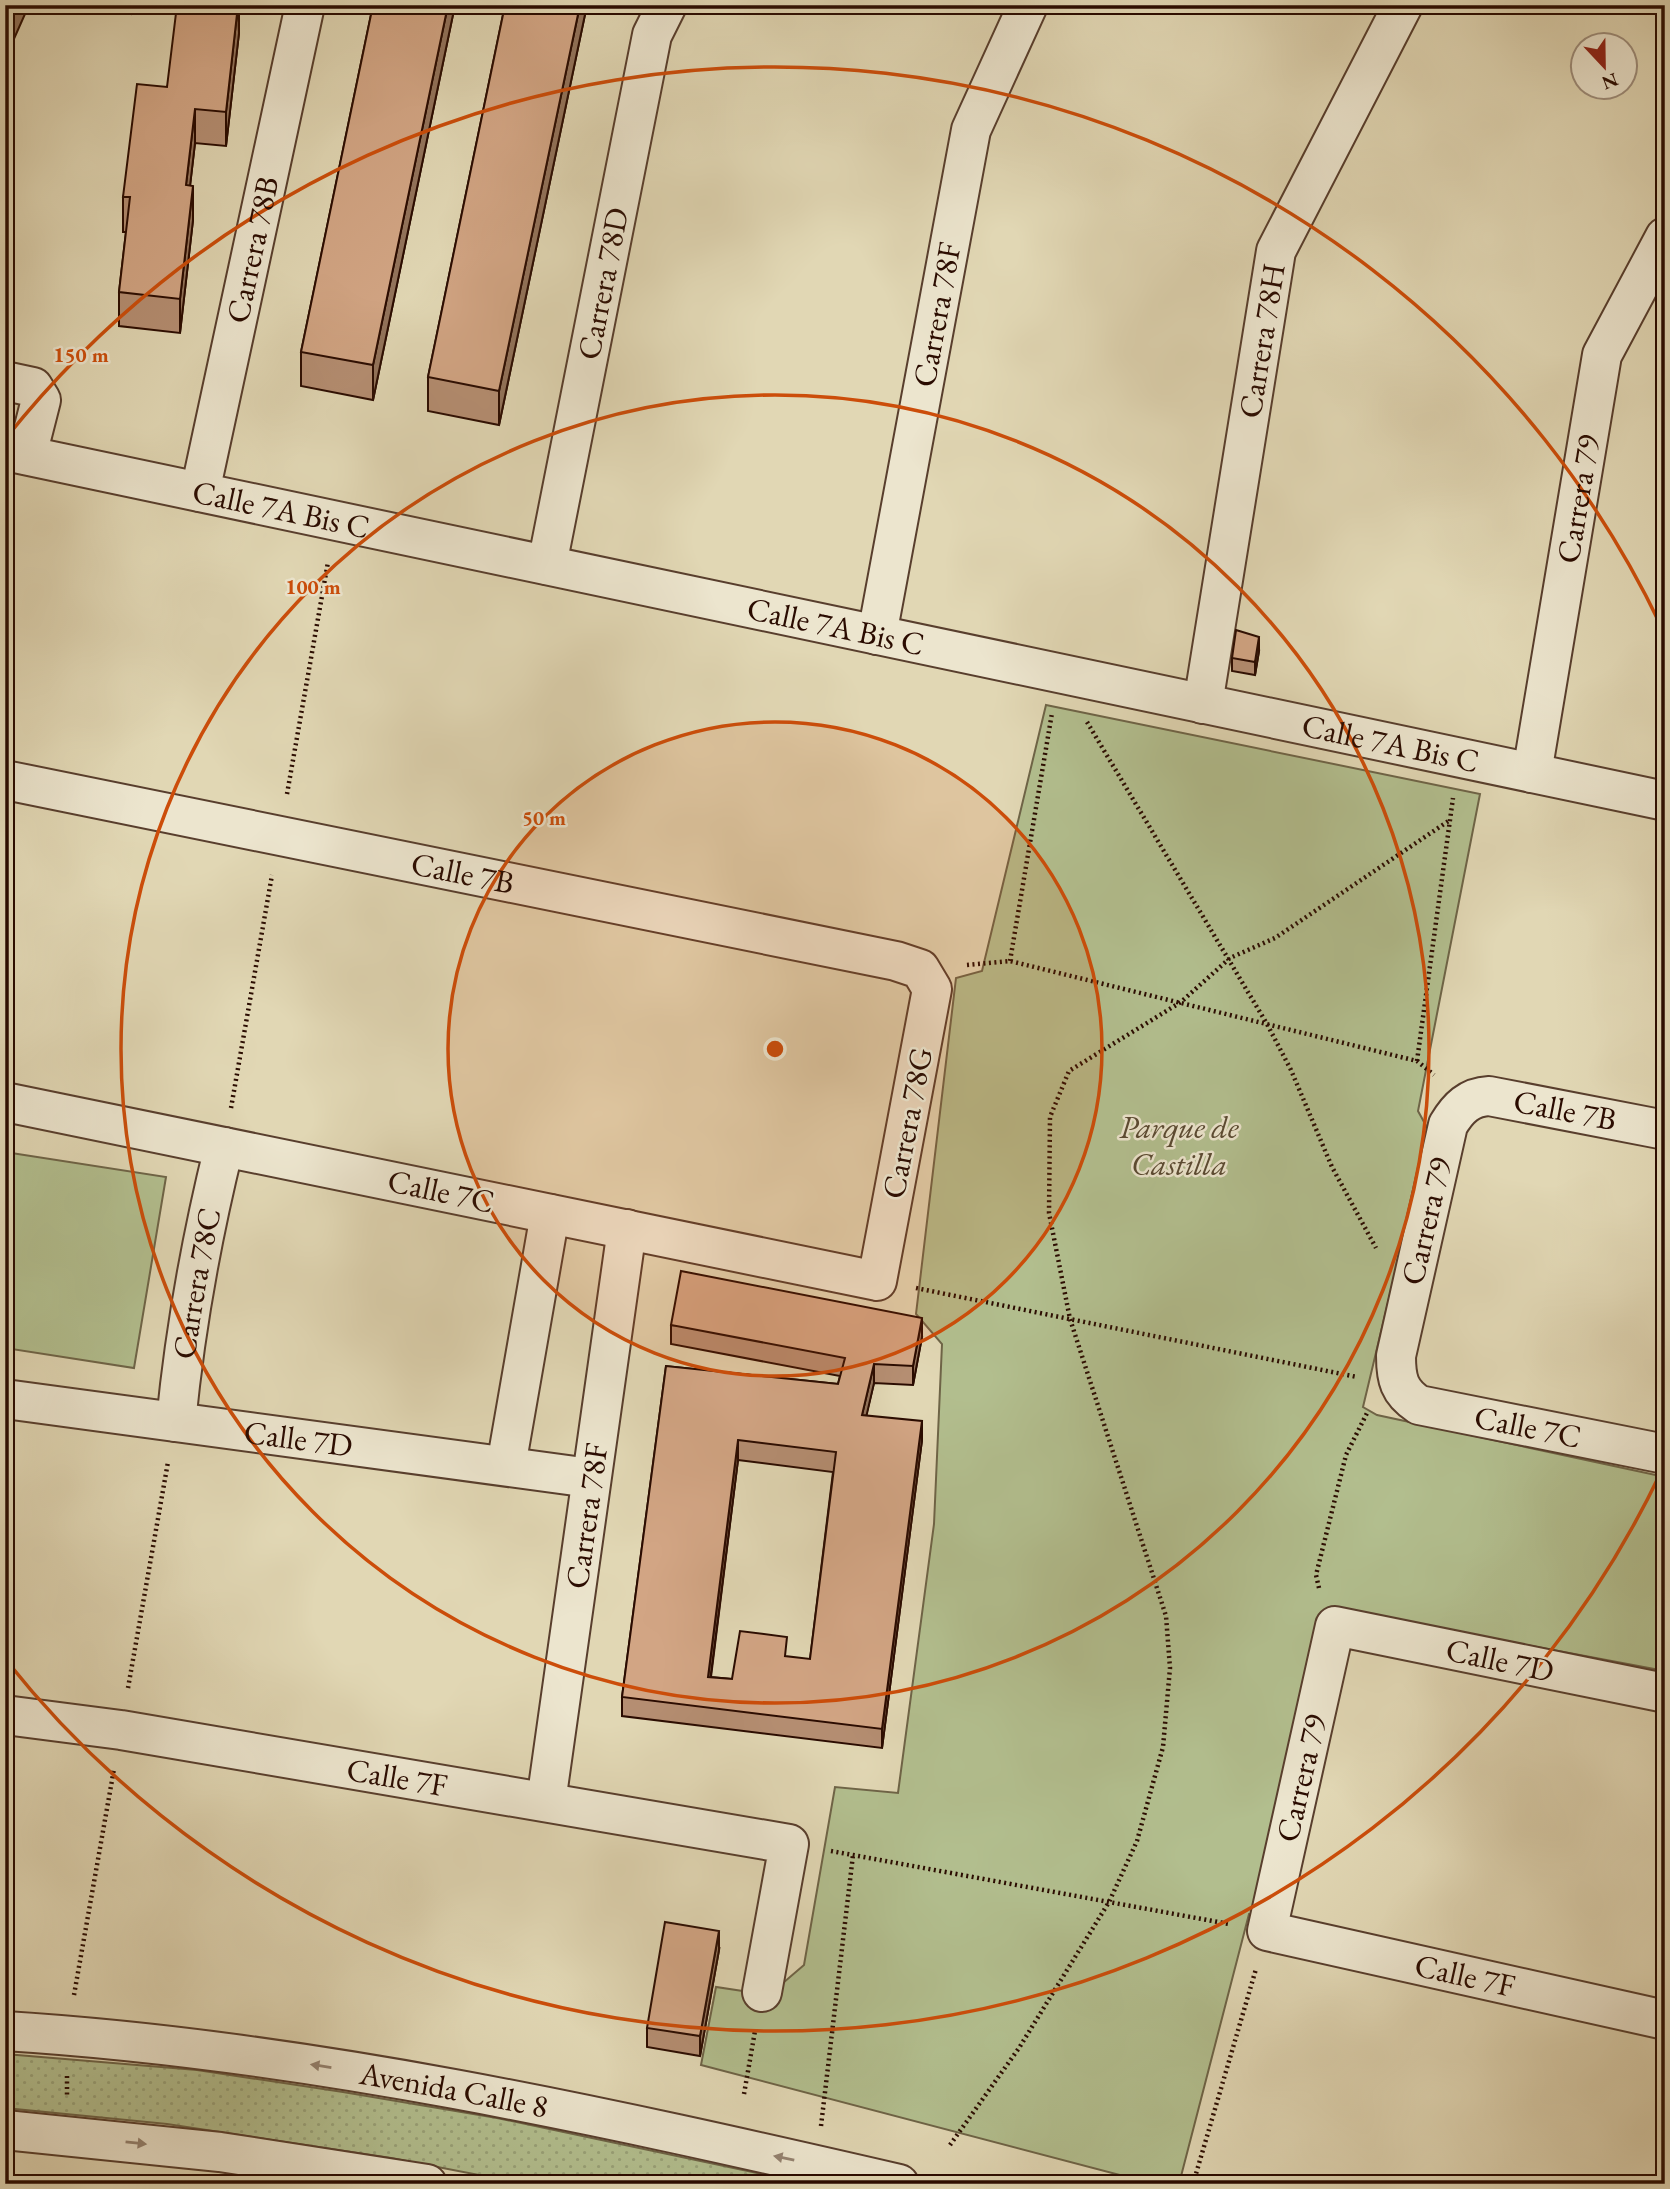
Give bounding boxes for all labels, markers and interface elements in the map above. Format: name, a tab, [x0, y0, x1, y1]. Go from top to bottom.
north arrow	[1568, 32, 1638, 102]
text: N	[1598, 67, 1622, 96]
street label: Carrera 78B	[216, 172, 288, 327]
street label: Carrera 78D	[567, 204, 638, 363]
street label: Carrera 78F	[903, 239, 971, 390]
street label: Carrera 78H	[1228, 260, 1295, 421]
text: 150 m	[53, 341, 109, 368]
street label: Carrera 79	[1546, 431, 1609, 566]
street label: Calle 7A Bis C	[189, 470, 373, 548]
text: 100 m	[285, 573, 341, 600]
street label: Calle 7A Bis C	[743, 587, 928, 665]
street label: Calle 7A Bis C	[1298, 704, 1483, 782]
text: 50 m	[522, 804, 566, 831]
street label: Calle 7B	[408, 842, 518, 904]
centre of rings	[763, 1037, 787, 1061]
street label: Carrera 78G	[872, 1044, 942, 1202]
street label: Calle 7B	[1510, 1079, 1620, 1141]
park label: Parque de Castilla	[1119, 1106, 1240, 1185]
street label: Carrera 79	[1391, 1153, 1461, 1289]
street label: Calle 7C	[384, 1159, 498, 1223]
street label: Carrera 78C	[163, 1204, 230, 1362]
street label: Calle 7C	[1471, 1396, 1585, 1458]
street label: Calle 7D	[241, 1410, 355, 1467]
street label: Carrera 78F	[555, 1440, 617, 1591]
street label: Calle 7D	[1442, 1628, 1558, 1692]
street label: Carrera 79	[1266, 1710, 1336, 1846]
street label: Calle 7F	[343, 1748, 451, 1806]
street label: Calle 7F	[1411, 1944, 1519, 2007]
street label: Avenida Calle 8	[356, 2052, 552, 2128]
one-way arrow	[310, 2060, 332, 2071]
one-way arrow	[125, 2138, 147, 2149]
one-way arrow	[773, 2152, 795, 2163]

